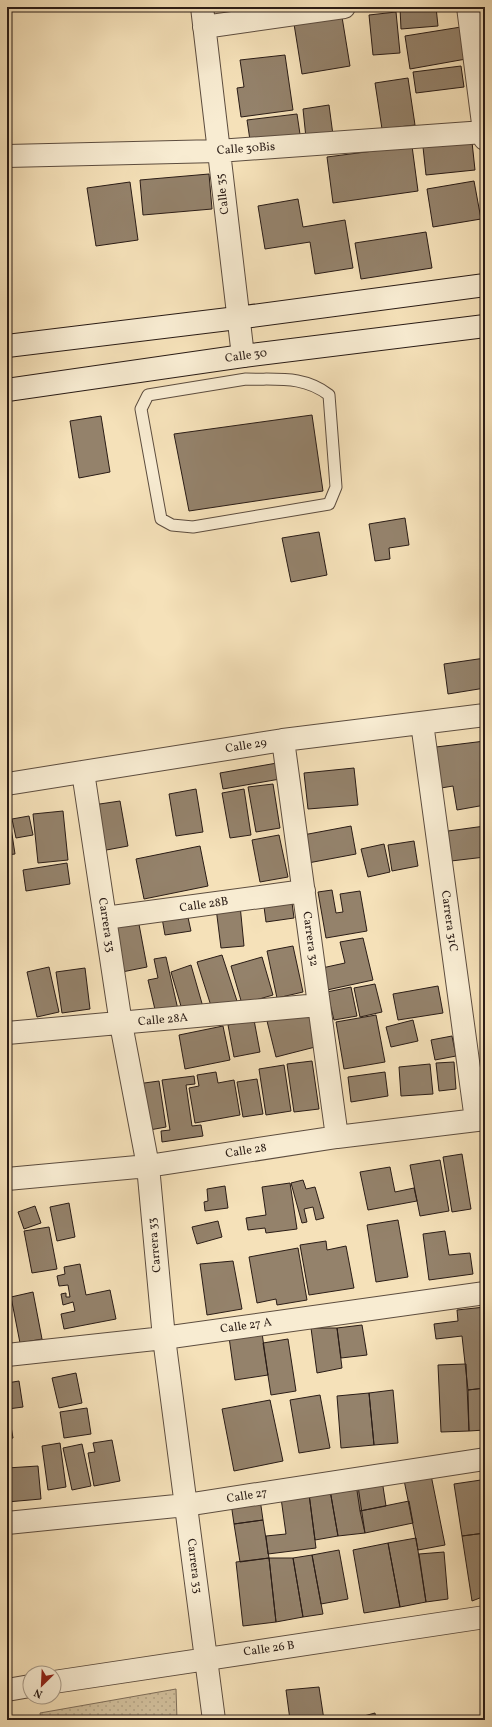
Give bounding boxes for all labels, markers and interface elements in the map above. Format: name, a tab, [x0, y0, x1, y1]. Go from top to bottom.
street label: Calle 30Bis	[216, 139, 276, 159]
street label: Calle 35	[213, 172, 233, 215]
street label: Calle 30	[224, 345, 268, 367]
street label: Calle 29	[224, 735, 268, 757]
street label: Carrera 31C	[437, 889, 461, 953]
street label: Calle 28B	[179, 894, 229, 916]
street label: Carrera 33	[94, 896, 118, 954]
street label: Carrera 32	[298, 910, 322, 968]
street label: Calle 28A	[137, 1010, 189, 1030]
street label: Calle 28	[224, 1140, 268, 1162]
street label: Carrera 33	[145, 1217, 165, 1273]
street label: Calle 27 A	[219, 1314, 273, 1338]
street label: Calle 27	[225, 1485, 269, 1507]
street label: Carrera 33	[183, 1538, 205, 1594]
street label: Calle 26 B	[242, 1637, 296, 1661]
north arrow	[22, 1665, 62, 1705]
text: N	[32, 1684, 45, 1701]

